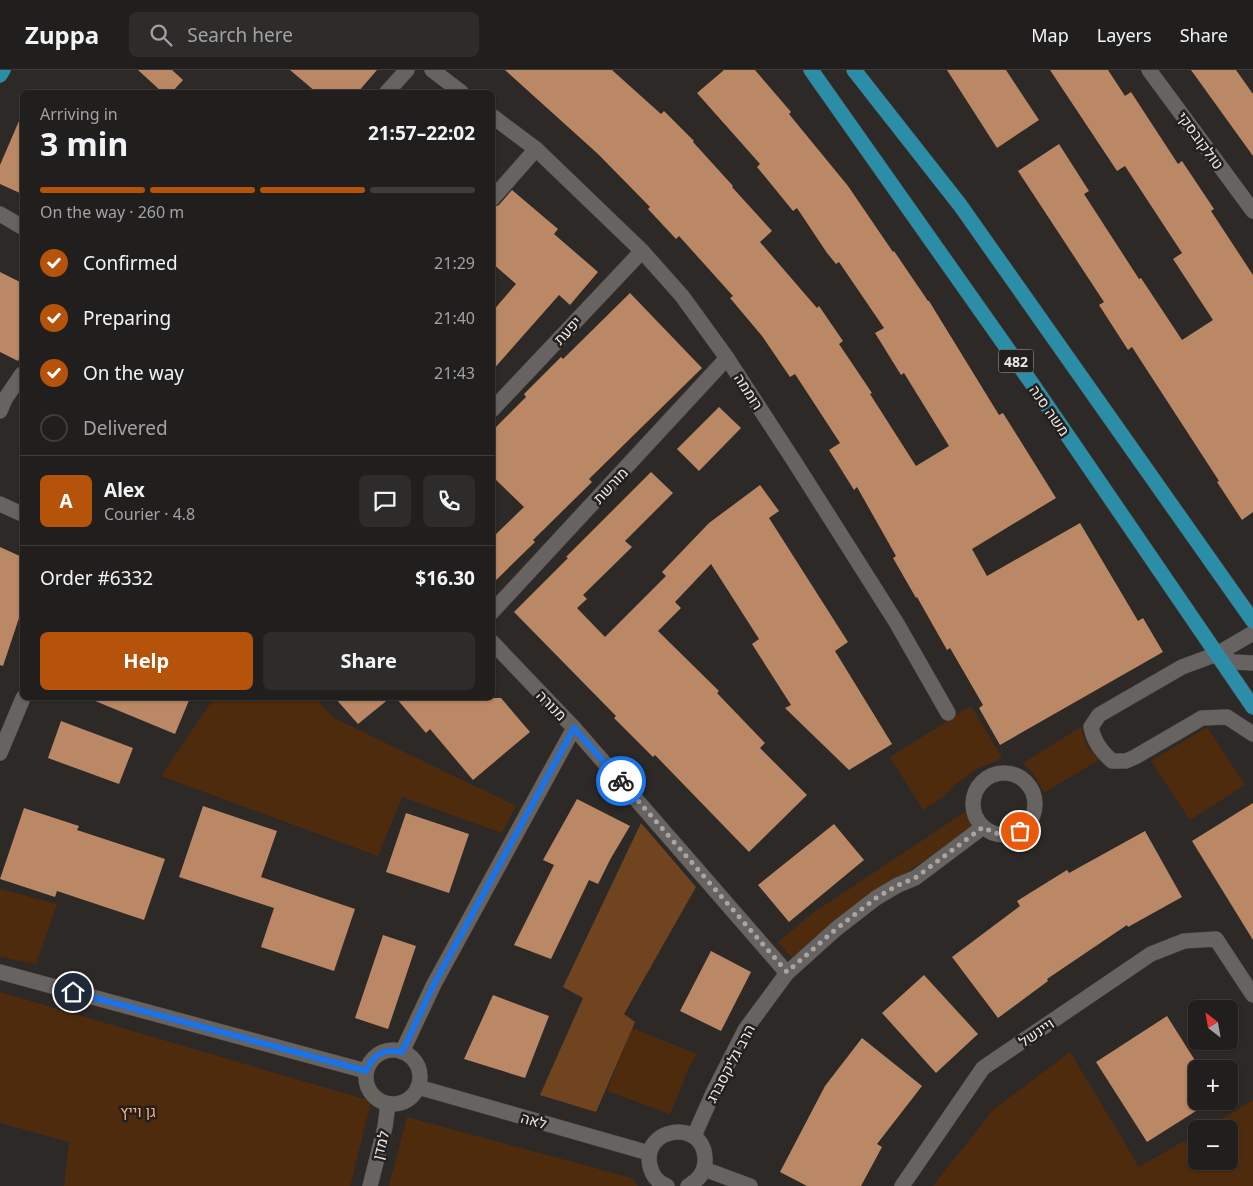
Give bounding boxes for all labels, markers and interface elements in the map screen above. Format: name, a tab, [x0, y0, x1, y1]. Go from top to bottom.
search box	[129, 12, 479, 57]
text: Zuppa	[25, 18, 99, 51]
icon: search	[147, 21, 175, 49]
text: Search here	[187, 22, 293, 48]
text: Map	[1031, 23, 1069, 47]
text: Layers	[1097, 23, 1152, 47]
text: Share	[1180, 23, 1228, 47]
text: Arriving in	[40, 103, 118, 125]
street label: טולקובסקי	[1173, 107, 1229, 173]
text: 21:57–22:02	[368, 120, 475, 146]
text: 3 min	[40, 122, 128, 165]
text: On the way · 260 m	[40, 201, 184, 223]
icon: check	[40, 249, 68, 277]
text: Confirmed	[83, 250, 178, 276]
text: 21:29	[434, 252, 475, 274]
icon: check	[40, 304, 68, 332]
text: Preparing	[83, 305, 171, 331]
text: 21:40	[434, 307, 475, 329]
street label: יפעת	[549, 311, 585, 349]
road number: 482	[998, 350, 1034, 372]
icon: check	[40, 359, 68, 387]
text: On the way	[83, 360, 184, 386]
text: 21:43	[434, 362, 475, 384]
street label: רוממה	[730, 369, 768, 413]
street label: משה סנה	[1025, 381, 1075, 439]
text: Delivered	[83, 415, 168, 441]
street label: מורשת	[588, 463, 632, 507]
button: chat	[359, 475, 411, 527]
button: phone	[423, 475, 475, 527]
text: Alex	[104, 477, 145, 503]
text: A	[59, 488, 73, 514]
text: Courier · 4.8	[104, 503, 195, 525]
text: Order #6332	[40, 565, 153, 591]
text: $16.30	[415, 565, 475, 591]
button: Help	[40, 632, 253, 690]
button: Share	[263, 632, 475, 690]
street label: מנורה	[532, 685, 572, 725]
courier	[596, 756, 646, 806]
icon: bike	[607, 767, 635, 795]
pin	[999, 810, 1041, 852]
icon: bag	[1006, 817, 1034, 845]
pin	[52, 971, 94, 1013]
icon: home	[59, 978, 87, 1006]
north arrow	[1188, 1000, 1238, 1050]
map controls	[1188, 1000, 1238, 1170]
street label: ויינשל	[1014, 1013, 1058, 1051]
street label: הרב גליקסברג	[701, 1020, 759, 1106]
button: +	[1188, 1060, 1238, 1110]
park label: גן וייץ	[120, 1101, 156, 1121]
street label: לאה	[519, 1107, 550, 1133]
button: −	[1188, 1120, 1238, 1170]
street label: למדן	[367, 1128, 393, 1162]

